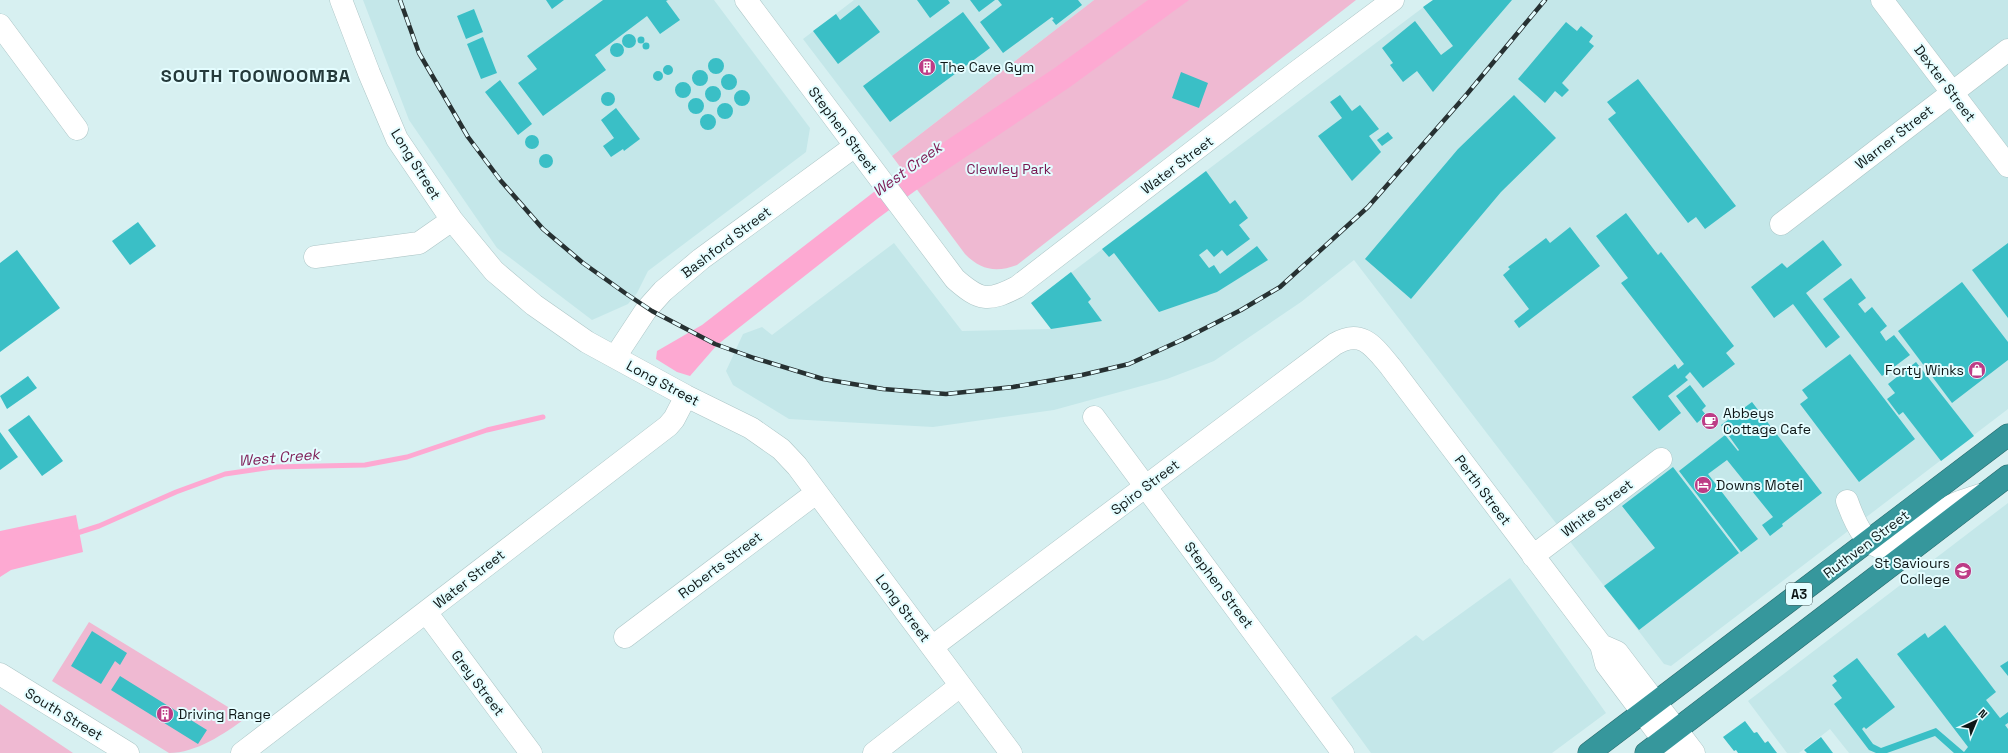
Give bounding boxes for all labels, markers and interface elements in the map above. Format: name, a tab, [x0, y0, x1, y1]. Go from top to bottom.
street label: Dexter Street	[1910, 41, 1980, 125]
building icon: The Cave Gym	[917, 57, 937, 77]
place label: The Cave Gym	[940, 58, 1034, 76]
district label: SOUTH TOOWOOMBA	[161, 64, 351, 87]
street label: Stephen Street	[805, 83, 881, 177]
street label: Warner Street	[1851, 101, 1937, 173]
street label: Long Street	[387, 125, 445, 203]
street label: Water Street	[1137, 132, 1217, 198]
water label: West Creek	[869, 136, 947, 201]
park label: Clewley Park	[967, 160, 1052, 178]
street label: Bashford Street	[677, 202, 775, 282]
street label: Long Street	[623, 356, 703, 410]
shop icon: Forty Winks	[1967, 360, 1987, 380]
place label: Forty Winks	[1885, 361, 1964, 379]
place label: Abbeys Cottage Cafe	[1723, 404, 1811, 438]
cafe icon: Abbeys Cottage Cafe	[1700, 411, 1720, 431]
water label: West Creek	[238, 444, 322, 470]
street label: Perth Street	[1451, 451, 1515, 529]
street label: Spiro Street	[1107, 455, 1183, 519]
street label: White Street	[1558, 475, 1636, 541]
hotel icon: Downs Motel	[1693, 475, 1713, 495]
place label: Downs Motel	[1716, 476, 1803, 494]
street label: Ruthven Street	[1820, 506, 1912, 582]
street label: Roberts Street	[675, 528, 765, 602]
street label: Stephen Street	[1181, 538, 1257, 632]
street label: Water Street	[430, 545, 508, 613]
place label: St Saviours College	[1874, 554, 1950, 588]
school or university icon: St Saviours College	[1953, 561, 1973, 581]
street label: Long Street	[872, 571, 934, 645]
road number: A3	[1786, 583, 1812, 605]
street label: Grey Street	[447, 647, 509, 719]
street label: South Street	[22, 684, 106, 744]
north arrow	[1956, 701, 1996, 741]
building icon: Driving Range	[155, 704, 175, 724]
place label: Driving Range	[178, 705, 271, 723]
text: N	[1975, 706, 1990, 721]

